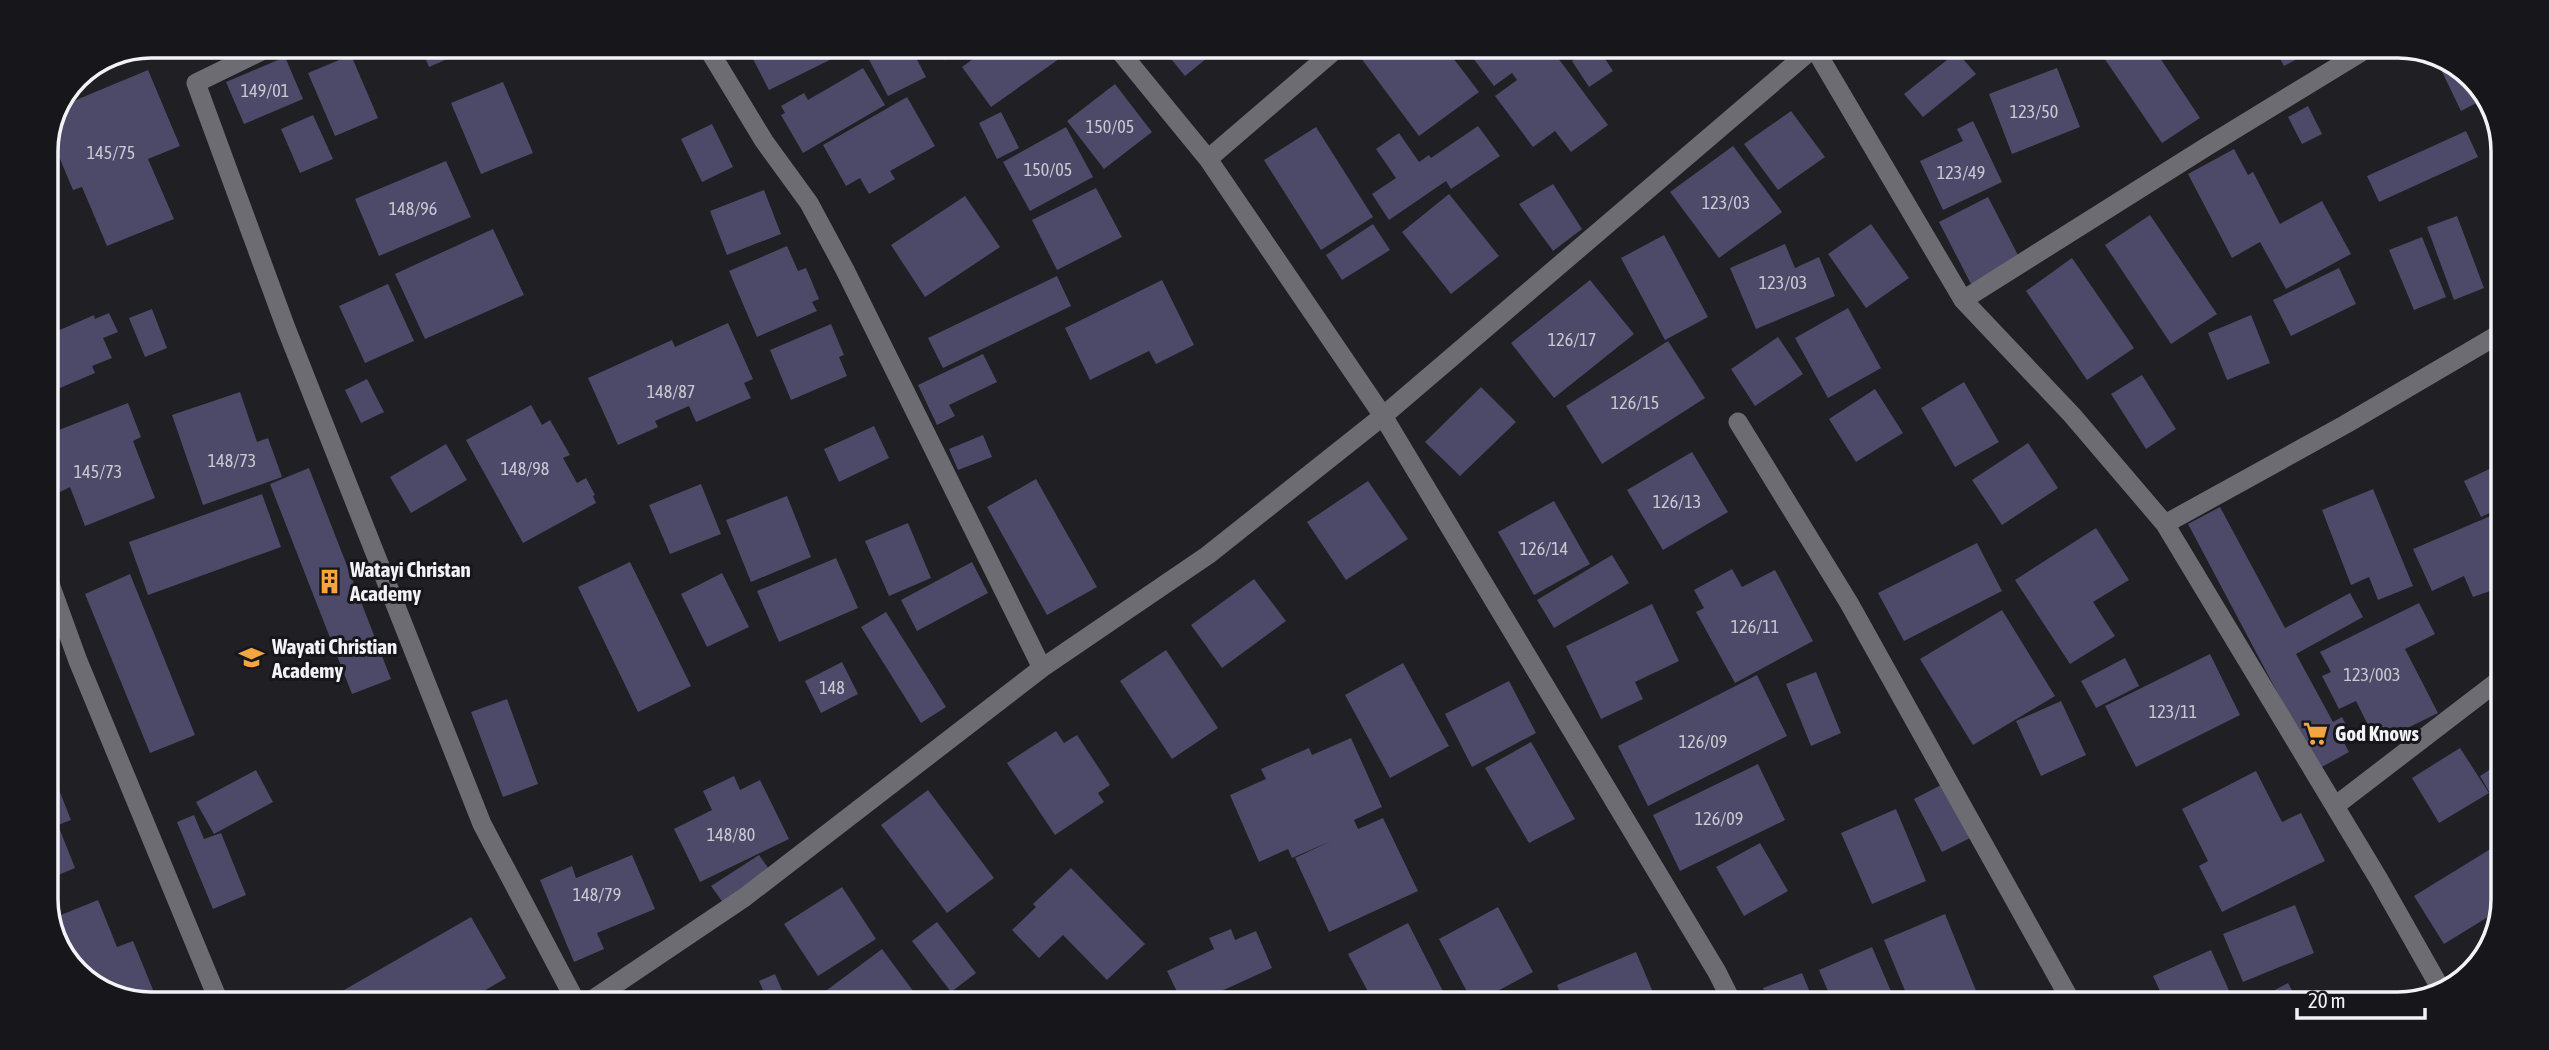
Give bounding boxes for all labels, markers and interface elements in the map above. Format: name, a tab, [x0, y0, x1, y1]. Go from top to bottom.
house number: 149/01	[241, 80, 289, 101]
house number: 123/50	[2010, 101, 2058, 122]
house number: 150/05	[1086, 116, 1134, 137]
house number: 145/75	[87, 142, 135, 163]
house number: 150/05	[1024, 159, 1072, 180]
house number: 123/49	[1937, 162, 1985, 183]
house number: 123/03	[1702, 192, 1750, 213]
house number: 148/96	[389, 198, 437, 219]
house number: 123/03	[1759, 272, 1807, 293]
house number: 126/17	[1548, 329, 1596, 350]
house number: 148/87	[647, 381, 695, 402]
house number: 126/15	[1611, 392, 1659, 413]
house number: 148/73	[208, 450, 256, 471]
house number: 148/98	[501, 458, 549, 479]
house number: 145/73	[74, 461, 122, 482]
house number: 126/13	[1653, 491, 1701, 512]
house number: 126/14	[1520, 538, 1568, 559]
place label: Watayi Christan Academy	[349, 557, 471, 605]
building icon: Watayi Christan Academy	[316, 567, 344, 595]
house number: 126/11	[1731, 616, 1779, 637]
place label: Wayati Christian Academy	[271, 634, 397, 682]
school or university icon: Wayati Christian Academy	[238, 644, 266, 672]
house number: 123/003	[2344, 664, 2400, 685]
house number: 148	[819, 677, 845, 698]
house number: 123/11	[2149, 701, 2197, 722]
supermarket icon: God Knows	[2301, 719, 2329, 747]
place label: God Knows	[2335, 721, 2420, 745]
house number: 126/09	[1679, 731, 1727, 752]
house number: 126/09	[1695, 808, 1743, 829]
house number: 148/80	[707, 824, 755, 845]
house number: 148/79	[573, 884, 621, 905]
scale bar	[2297, 976, 2425, 1020]
text: 20 m	[2308, 988, 2346, 1012]

